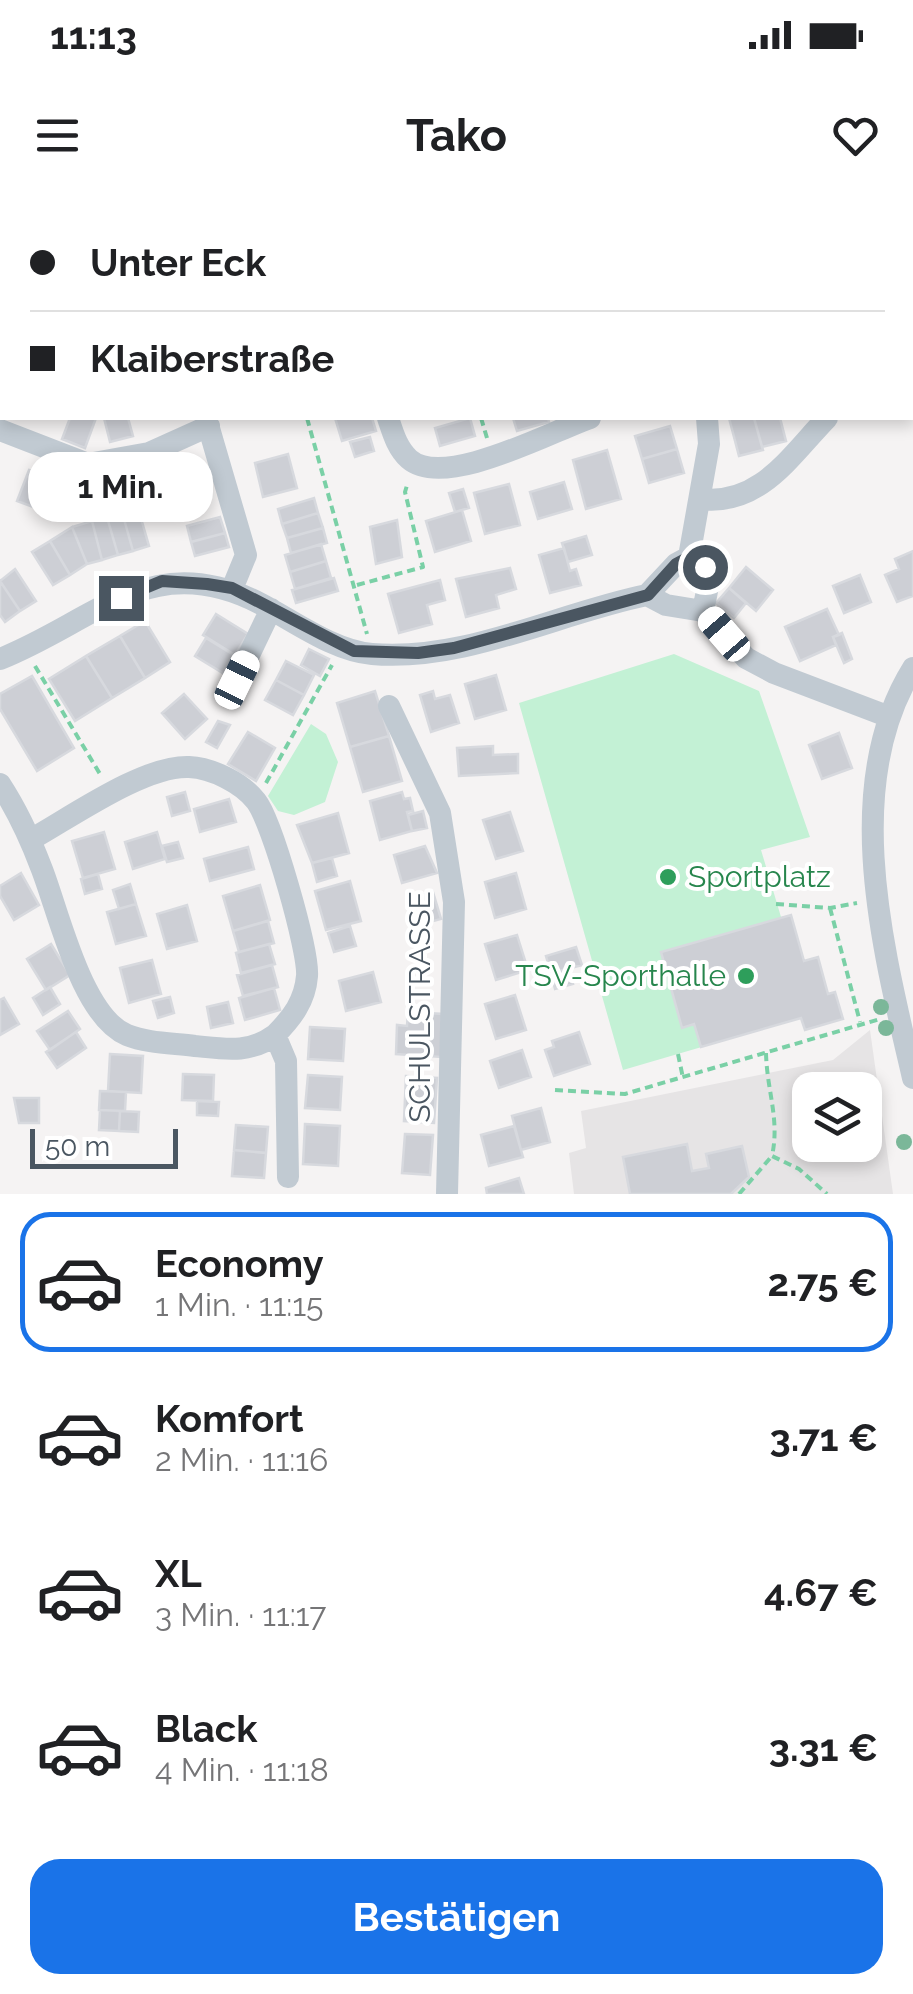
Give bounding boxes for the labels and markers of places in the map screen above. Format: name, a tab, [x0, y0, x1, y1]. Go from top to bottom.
place label: Sportplatz	[688, 859, 831, 894]
marker: Sportplatz	[657, 866, 679, 888]
place label: TSV-Sporthalle	[515, 958, 726, 993]
marker: TSV-Sporthalle	[735, 965, 757, 987]

